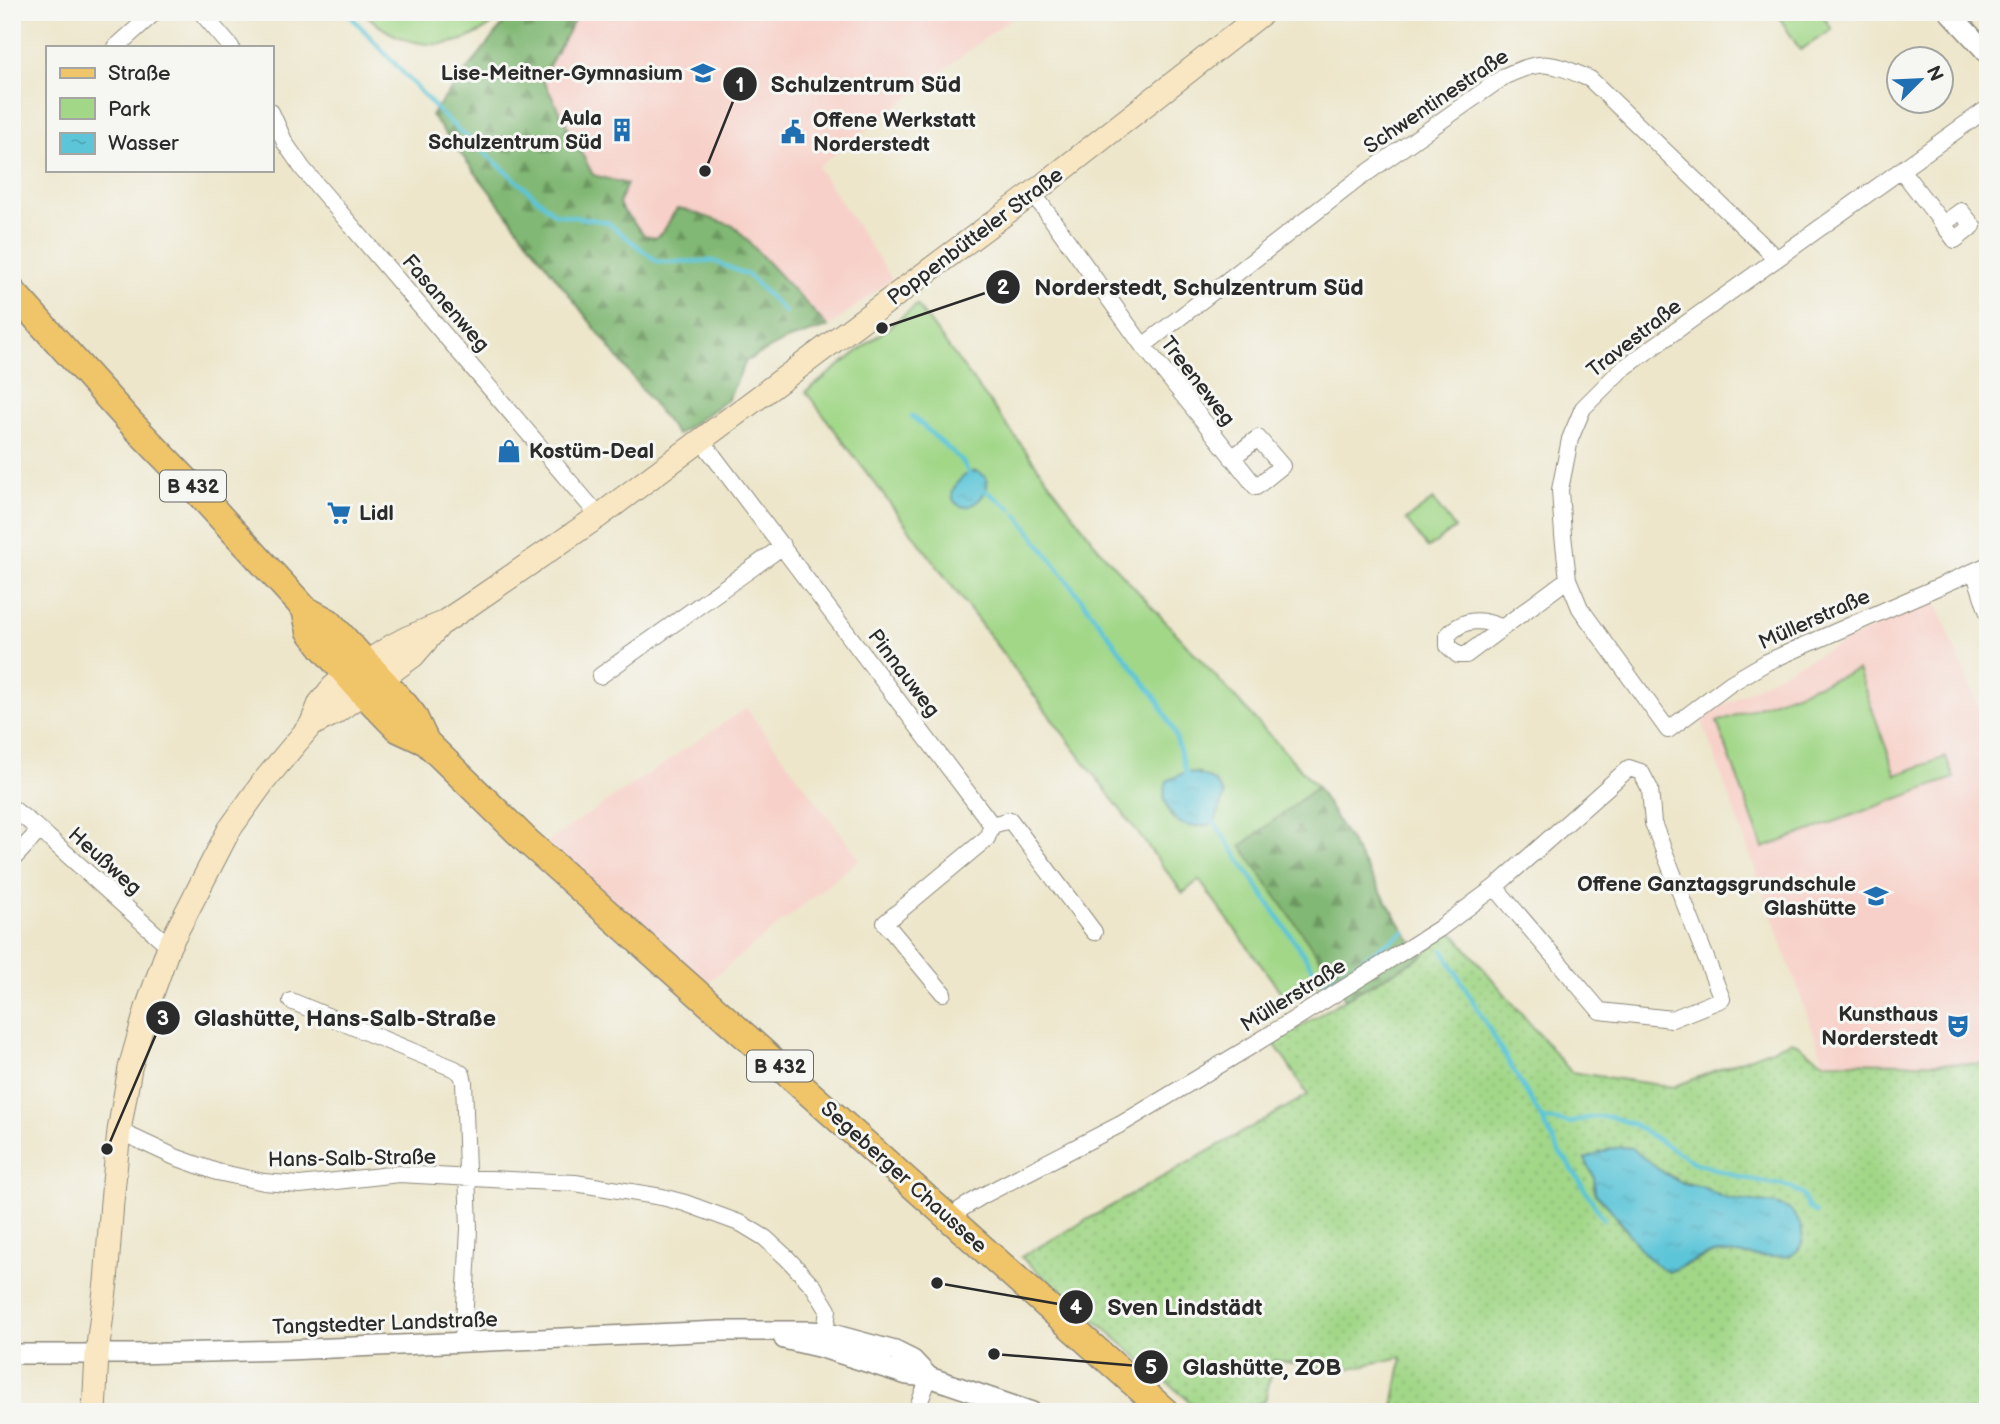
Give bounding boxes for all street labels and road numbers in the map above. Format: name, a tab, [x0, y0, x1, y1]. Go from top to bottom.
street label: Schwentinestraße	[1359, 44, 1513, 159]
street label: Poppenbütteler Straße	[883, 162, 1068, 311]
street label: Fasanenweg	[397, 250, 495, 357]
street label: Travestraße	[1582, 294, 1687, 383]
street label: Treeneweg	[1155, 332, 1240, 431]
road number: B 432	[160, 471, 226, 502]
street label: Müllerstraße	[1755, 584, 1874, 655]
street label: Pinnauweg	[862, 624, 945, 722]
street label: Heußweg	[63, 822, 146, 901]
street label: Müllerstraße	[1236, 953, 1350, 1038]
road number: B 432	[747, 1050, 813, 1082]
street label: Segeberger Chaussee	[815, 1096, 992, 1259]
street label: Hans-Salb-Straße	[268, 1145, 436, 1172]
street label: Tangstedter Landstraße	[272, 1307, 498, 1340]

